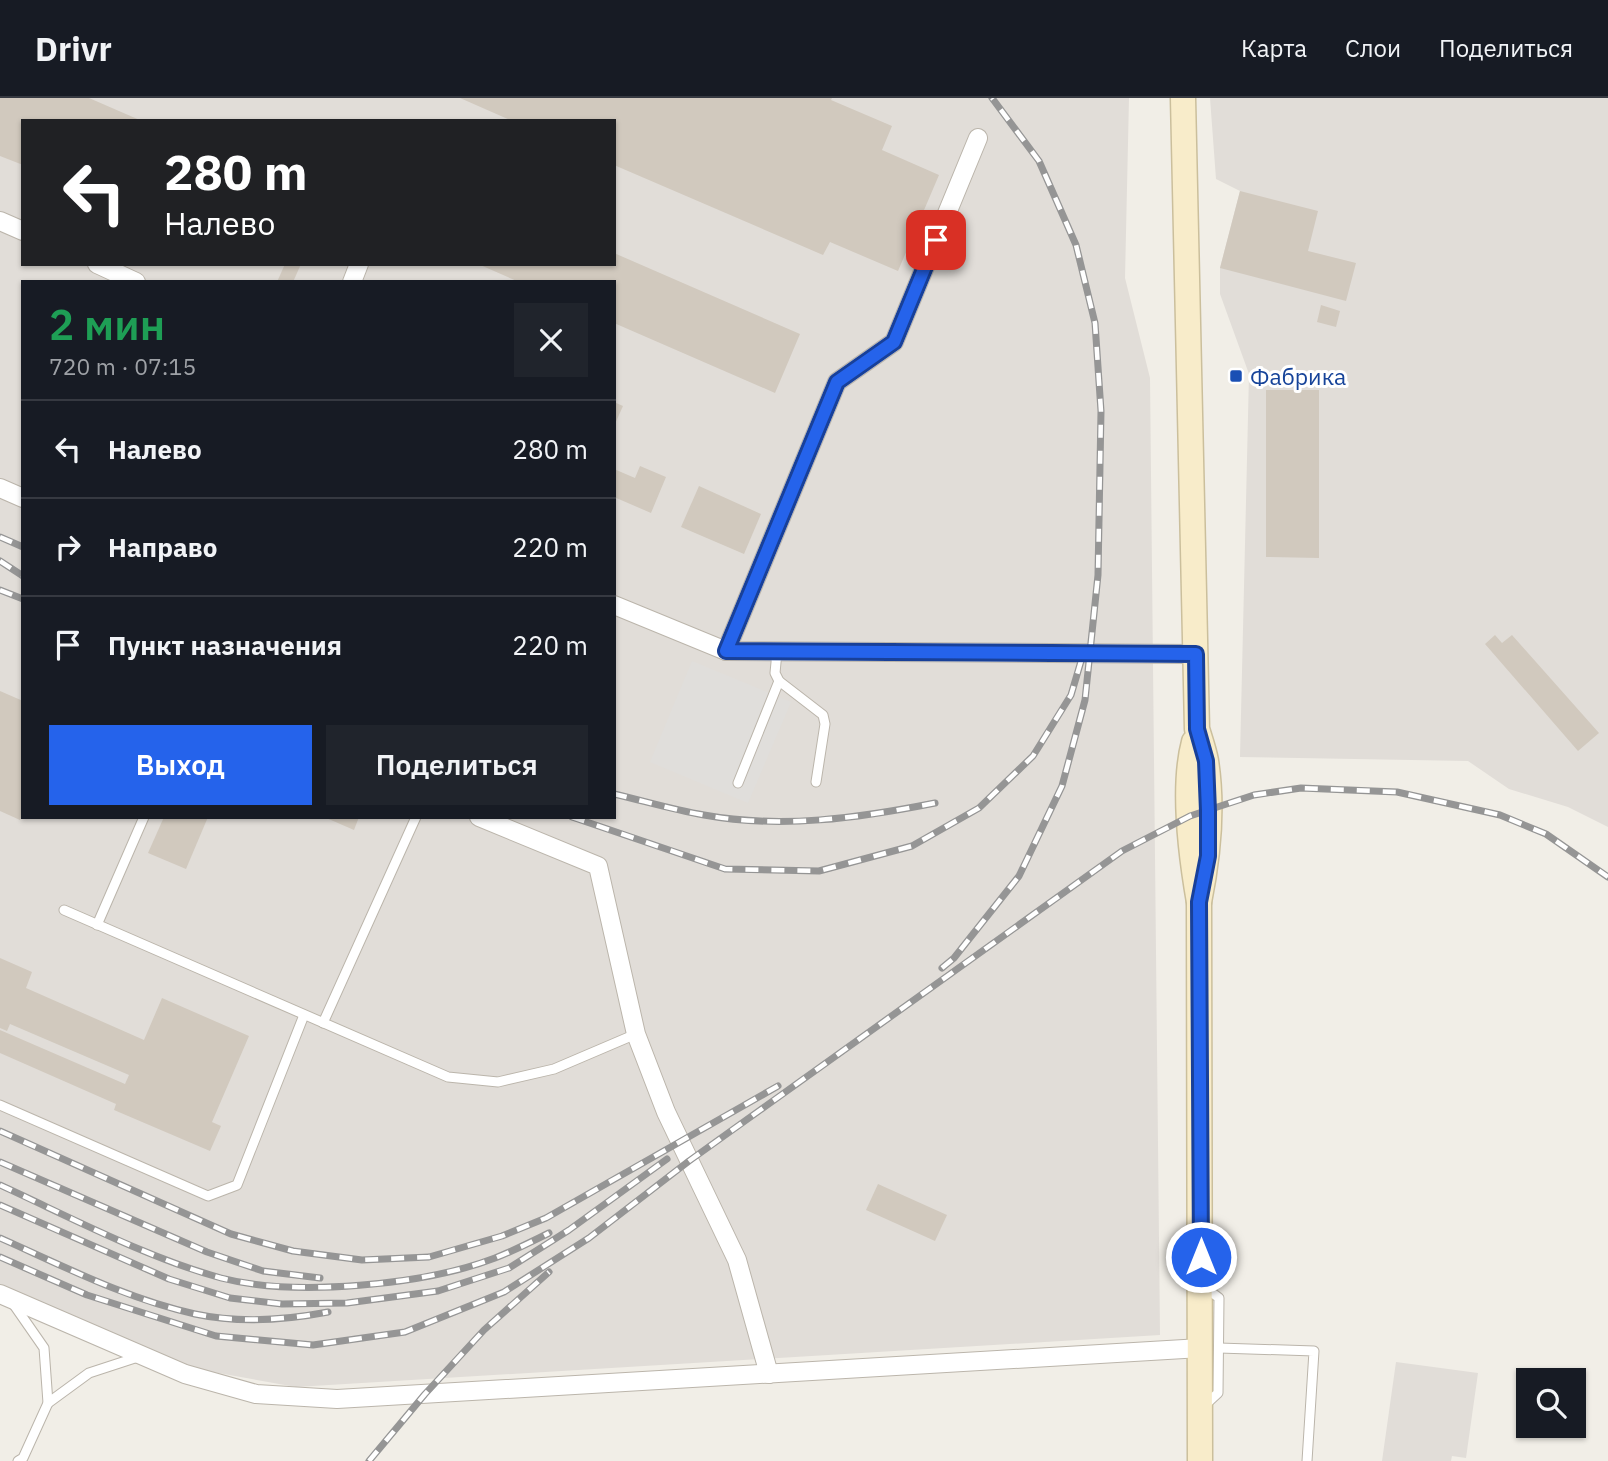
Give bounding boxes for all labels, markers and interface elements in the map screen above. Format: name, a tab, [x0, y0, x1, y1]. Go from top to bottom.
text: Drivr	[35, 27, 112, 70]
text: Карта	[1241, 32, 1307, 64]
text: Слои	[1345, 32, 1401, 64]
text: Поделиться	[1439, 32, 1573, 64]
text: 280 m	[164, 140, 308, 203]
icon: left	[49, 147, 140, 238]
text: Налево	[164, 202, 275, 244]
pin	[906, 210, 966, 270]
icon: arrive	[917, 221, 955, 259]
text: 2 мин	[49, 297, 165, 352]
button: close	[514, 303, 588, 377]
text: 720 m · 07:15	[49, 351, 196, 381]
place label: Фабрика	[1250, 361, 1346, 391]
marker: Фабрика	[1228, 368, 1244, 384]
icon: left	[49, 430, 87, 468]
text: Налево	[108, 432, 202, 466]
text: 280 m	[512, 432, 588, 466]
icon: right	[49, 528, 87, 566]
text: Направо	[108, 530, 217, 564]
text: 220 m	[512, 530, 588, 564]
icon: arrive	[49, 626, 87, 664]
text: Пункт назначения	[108, 628, 342, 662]
text: 220 m	[512, 628, 588, 662]
button: Выход	[49, 725, 312, 805]
button: Поделиться	[326, 725, 588, 805]
position arrow	[1164, 1220, 1238, 1294]
map controls	[1516, 1368, 1586, 1438]
button: search	[1516, 1368, 1586, 1438]

